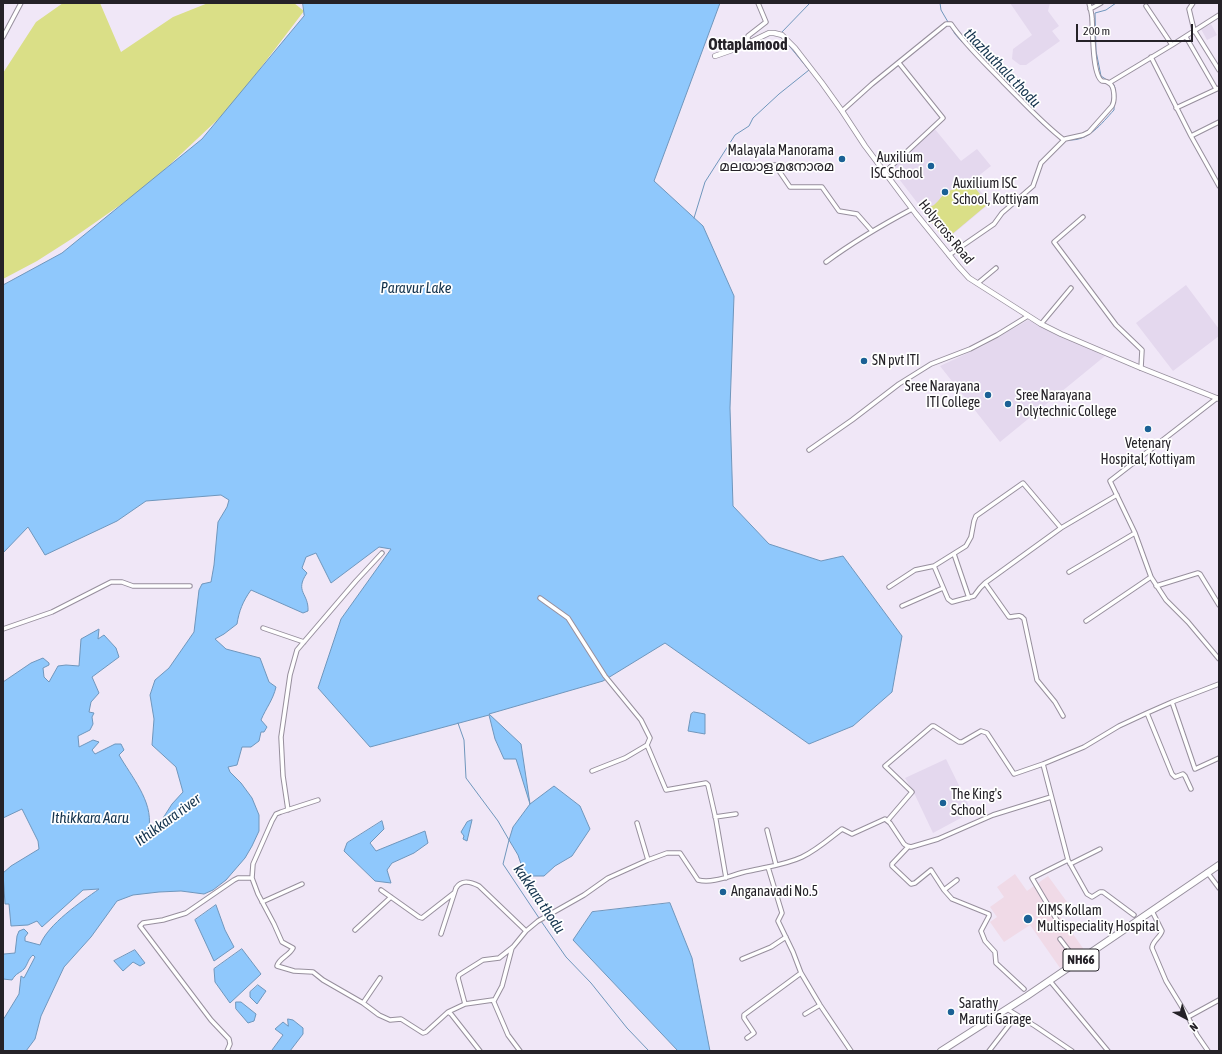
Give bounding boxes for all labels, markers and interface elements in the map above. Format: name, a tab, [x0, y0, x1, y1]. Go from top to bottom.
scale bar	[1078, 16, 1195, 42]
text: 200 m	[1083, 24, 1110, 38]
water label: thazhuthala thodu	[960, 25, 1044, 111]
district label: Ottaplamood	[708, 35, 788, 55]
place label: Malayala Manorama മലയാള മനോരമ	[720, 143, 834, 176]
place label: Auxilium ISC School	[871, 150, 923, 182]
marker: Malayala Manorama മലയാള മനോരമ	[837, 154, 847, 164]
marker: Auxilium ISC School	[926, 161, 936, 171]
place label: Auxilium ISC School, Kottiyam	[953, 176, 1039, 208]
marker: Auxilium ISC School, Kottiyam	[940, 187, 950, 197]
street label: Holycross Road	[915, 196, 977, 268]
water label: Paravur Lake	[381, 279, 451, 297]
place label: SN pvt ITI	[872, 353, 920, 369]
marker: SN pvt ITI	[859, 356, 869, 366]
place label: Sree Narayana ITI College	[905, 379, 980, 412]
place label: Sree Narayana Polytechnic College	[1016, 388, 1117, 420]
marker: Sree Narayana ITI College	[983, 390, 993, 400]
marker: Sree Narayana Polytechnic College	[1003, 399, 1013, 409]
marker: Vetenary Hospital, Kottiyam	[1143, 424, 1153, 434]
place label: Vetenary Hospital, Kottiyam	[1101, 436, 1195, 468]
place label: The King's School	[951, 787, 1002, 820]
water label: Ithikkara river	[132, 790, 204, 850]
marker: The King's School	[938, 798, 948, 808]
water label: Ithikkara Aaru	[51, 809, 129, 827]
water label: kakkara thodu	[509, 861, 569, 937]
place label: Anganavadi No.5	[731, 884, 818, 900]
marker: Anganavadi No.5	[718, 887, 728, 897]
place label: KIMS Kollam Multispeciality Hospital	[1037, 903, 1159, 936]
marker: KIMS Kollam Multispeciality Hospital	[1022, 913, 1034, 925]
road number: NH66	[1063, 949, 1099, 971]
place label: Sarathy Maruti Garage	[959, 996, 1031, 1028]
north arrow	[1166, 998, 1206, 1038]
marker: Sarathy Maruti Garage	[946, 1007, 956, 1017]
text: N	[1187, 1020, 1200, 1034]

